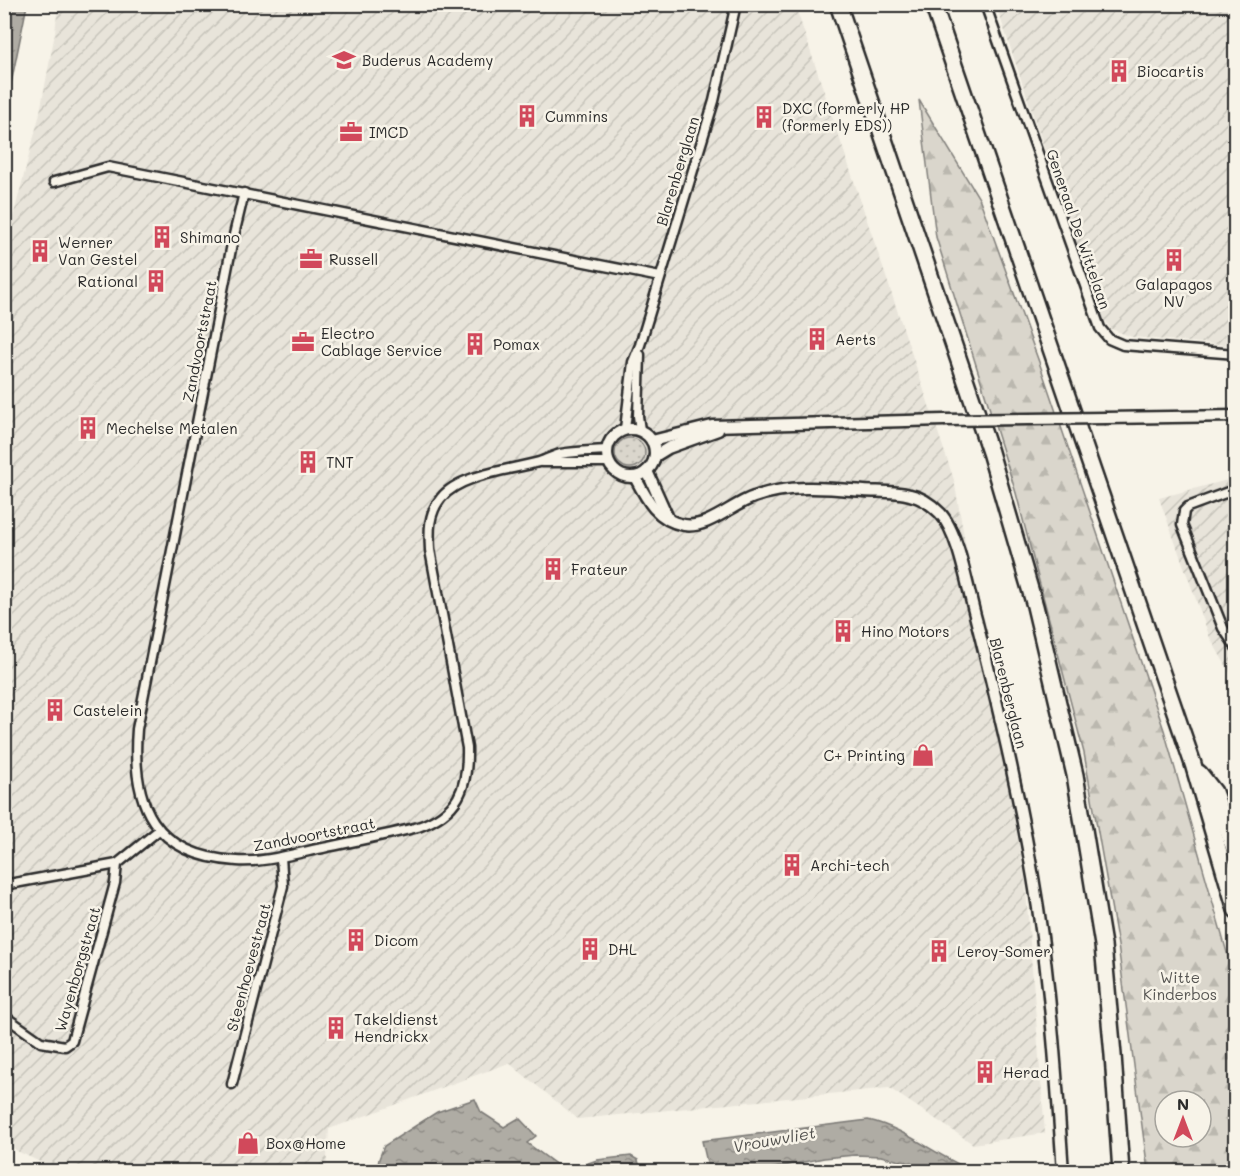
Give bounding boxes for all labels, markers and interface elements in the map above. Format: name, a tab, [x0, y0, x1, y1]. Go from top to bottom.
school or university icon: Buderus Academy	[331, 47, 357, 73]
place label: Buderus Academy	[362, 50, 493, 70]
building icon: Biocartis	[1106, 58, 1132, 84]
place label: Biocartis	[1137, 61, 1204, 81]
place label: DXC (formerly HP (formerly EDS))	[782, 98, 910, 135]
building icon: Cummins	[514, 103, 540, 129]
building icon: DXC (formerly HP (formerly EDS))	[751, 104, 777, 130]
place label: Cummins	[545, 106, 608, 126]
street label: Blarenberglaan	[651, 114, 703, 228]
office icon: IMCD	[338, 119, 364, 145]
place label: IMCD	[369, 122, 409, 142]
street label: Generaal De Wittelaan	[1042, 146, 1116, 312]
building icon: Shimano	[149, 224, 175, 250]
place label: Shimano	[180, 227, 240, 247]
place label: Werner Van Gestel	[58, 232, 137, 269]
building icon: Werner Van Gestel	[27, 238, 53, 264]
office icon: Russell	[298, 246, 324, 272]
building icon: Galapagos NV	[1161, 247, 1187, 273]
place label: Russell	[329, 249, 378, 269]
building icon: Rational	[143, 268, 169, 294]
place label: Rational	[78, 271, 138, 291]
place label: Galapagos NV	[1135, 274, 1213, 311]
street label: Zandvoortstraat	[177, 278, 221, 404]
place label: Electro Cablage Service	[321, 323, 442, 360]
building icon: Aerts	[804, 326, 830, 352]
office icon: Electro Cablage Service	[290, 329, 316, 355]
place label: Aerts	[835, 329, 876, 349]
building icon: Pomax	[462, 331, 488, 357]
place label: Pomax	[493, 334, 540, 354]
building icon: Mechelse Metalen	[75, 415, 101, 441]
place label: Mechelse Metalen	[106, 418, 238, 438]
building icon: TNT	[295, 449, 321, 475]
place label: TNT	[326, 452, 354, 472]
building icon: Frateur	[540, 556, 566, 582]
place label: Frateur	[571, 559, 628, 579]
building icon: Hino Motors	[830, 618, 856, 644]
place label: Hino Motors	[861, 621, 949, 641]
street label: Blarenberglaan	[986, 636, 1032, 750]
building icon: Castelein	[42, 697, 68, 723]
place label: Castelein	[73, 700, 142, 720]
shop icon: C+ Printing	[910, 742, 936, 768]
place label: C+ Printing	[824, 745, 905, 765]
street label: Zandvoortstraat	[251, 812, 377, 856]
building icon: Archi-tech	[779, 852, 805, 878]
place label: Archi-tech	[810, 855, 889, 875]
street label: Steenhoevestraat	[221, 900, 275, 1034]
street label: Wayenborgstraat	[50, 904, 104, 1034]
building icon: Dicom	[343, 927, 369, 953]
place label: Dicom	[374, 930, 419, 950]
building icon: DHL	[577, 936, 603, 962]
building icon: Leroy-Somer	[926, 938, 952, 964]
place label: DHL	[608, 939, 637, 959]
place label: Leroy-Somer	[957, 941, 1051, 961]
park label: Witte Kinderbos	[1143, 967, 1217, 1004]
place label: Takeldienst Hendrickx	[354, 1009, 438, 1046]
building icon: Takeldienst Hendrickx	[323, 1015, 349, 1041]
building icon: Herad	[972, 1059, 998, 1085]
place label: Herad	[1003, 1062, 1049, 1082]
north arrow	[1153, 1089, 1213, 1149]
text: N	[1177, 1093, 1189, 1114]
water label: Vrouwvliet	[731, 1121, 817, 1157]
shop icon: Box@Home	[235, 1130, 261, 1156]
place label: Box@Home	[266, 1133, 346, 1153]

